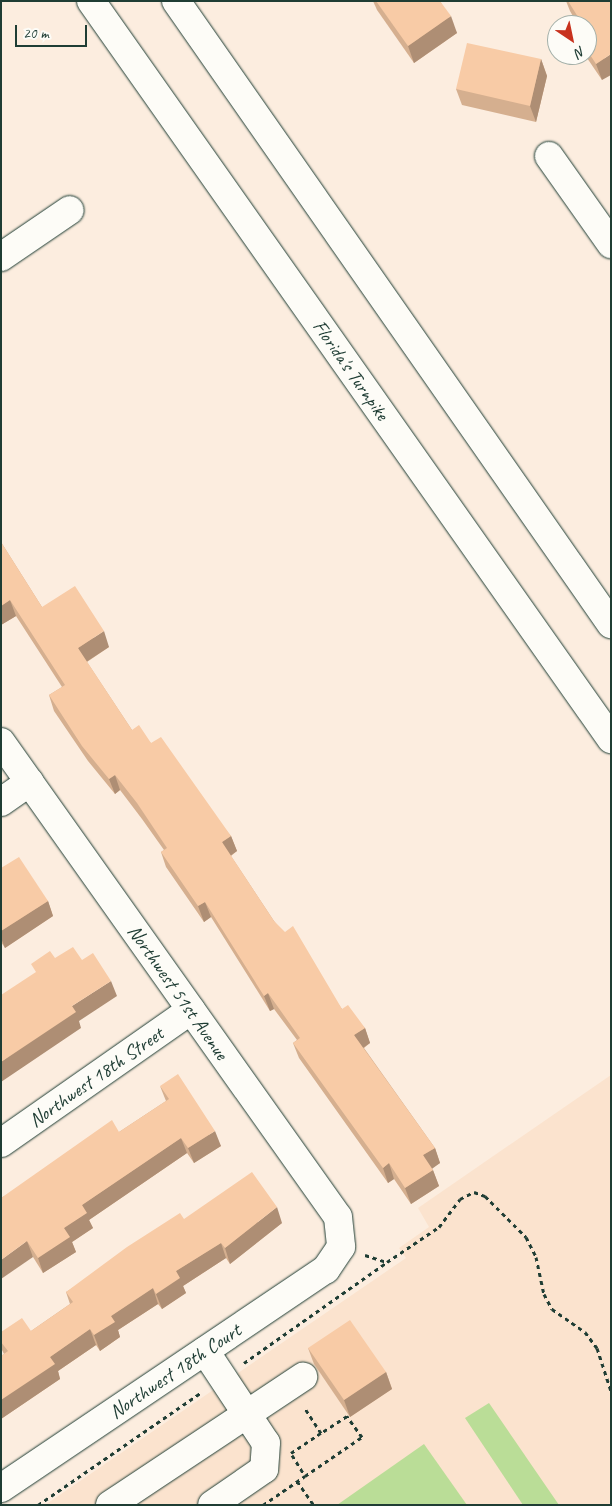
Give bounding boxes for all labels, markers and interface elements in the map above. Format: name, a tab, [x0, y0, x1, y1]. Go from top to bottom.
scale bar	[18, 15, 90, 47]
north arrow	[547, 15, 597, 65]
text: 20 m	[23, 24, 49, 43]
text: N	[572, 43, 588, 61]
street label: Florida's Turnpike	[308, 315, 394, 425]
street label: Northwest 51st Avenue	[122, 920, 234, 1064]
street label: Northwest 18th Street	[24, 1022, 168, 1132]
street label: Northwest 18th Court	[105, 1318, 245, 1424]

